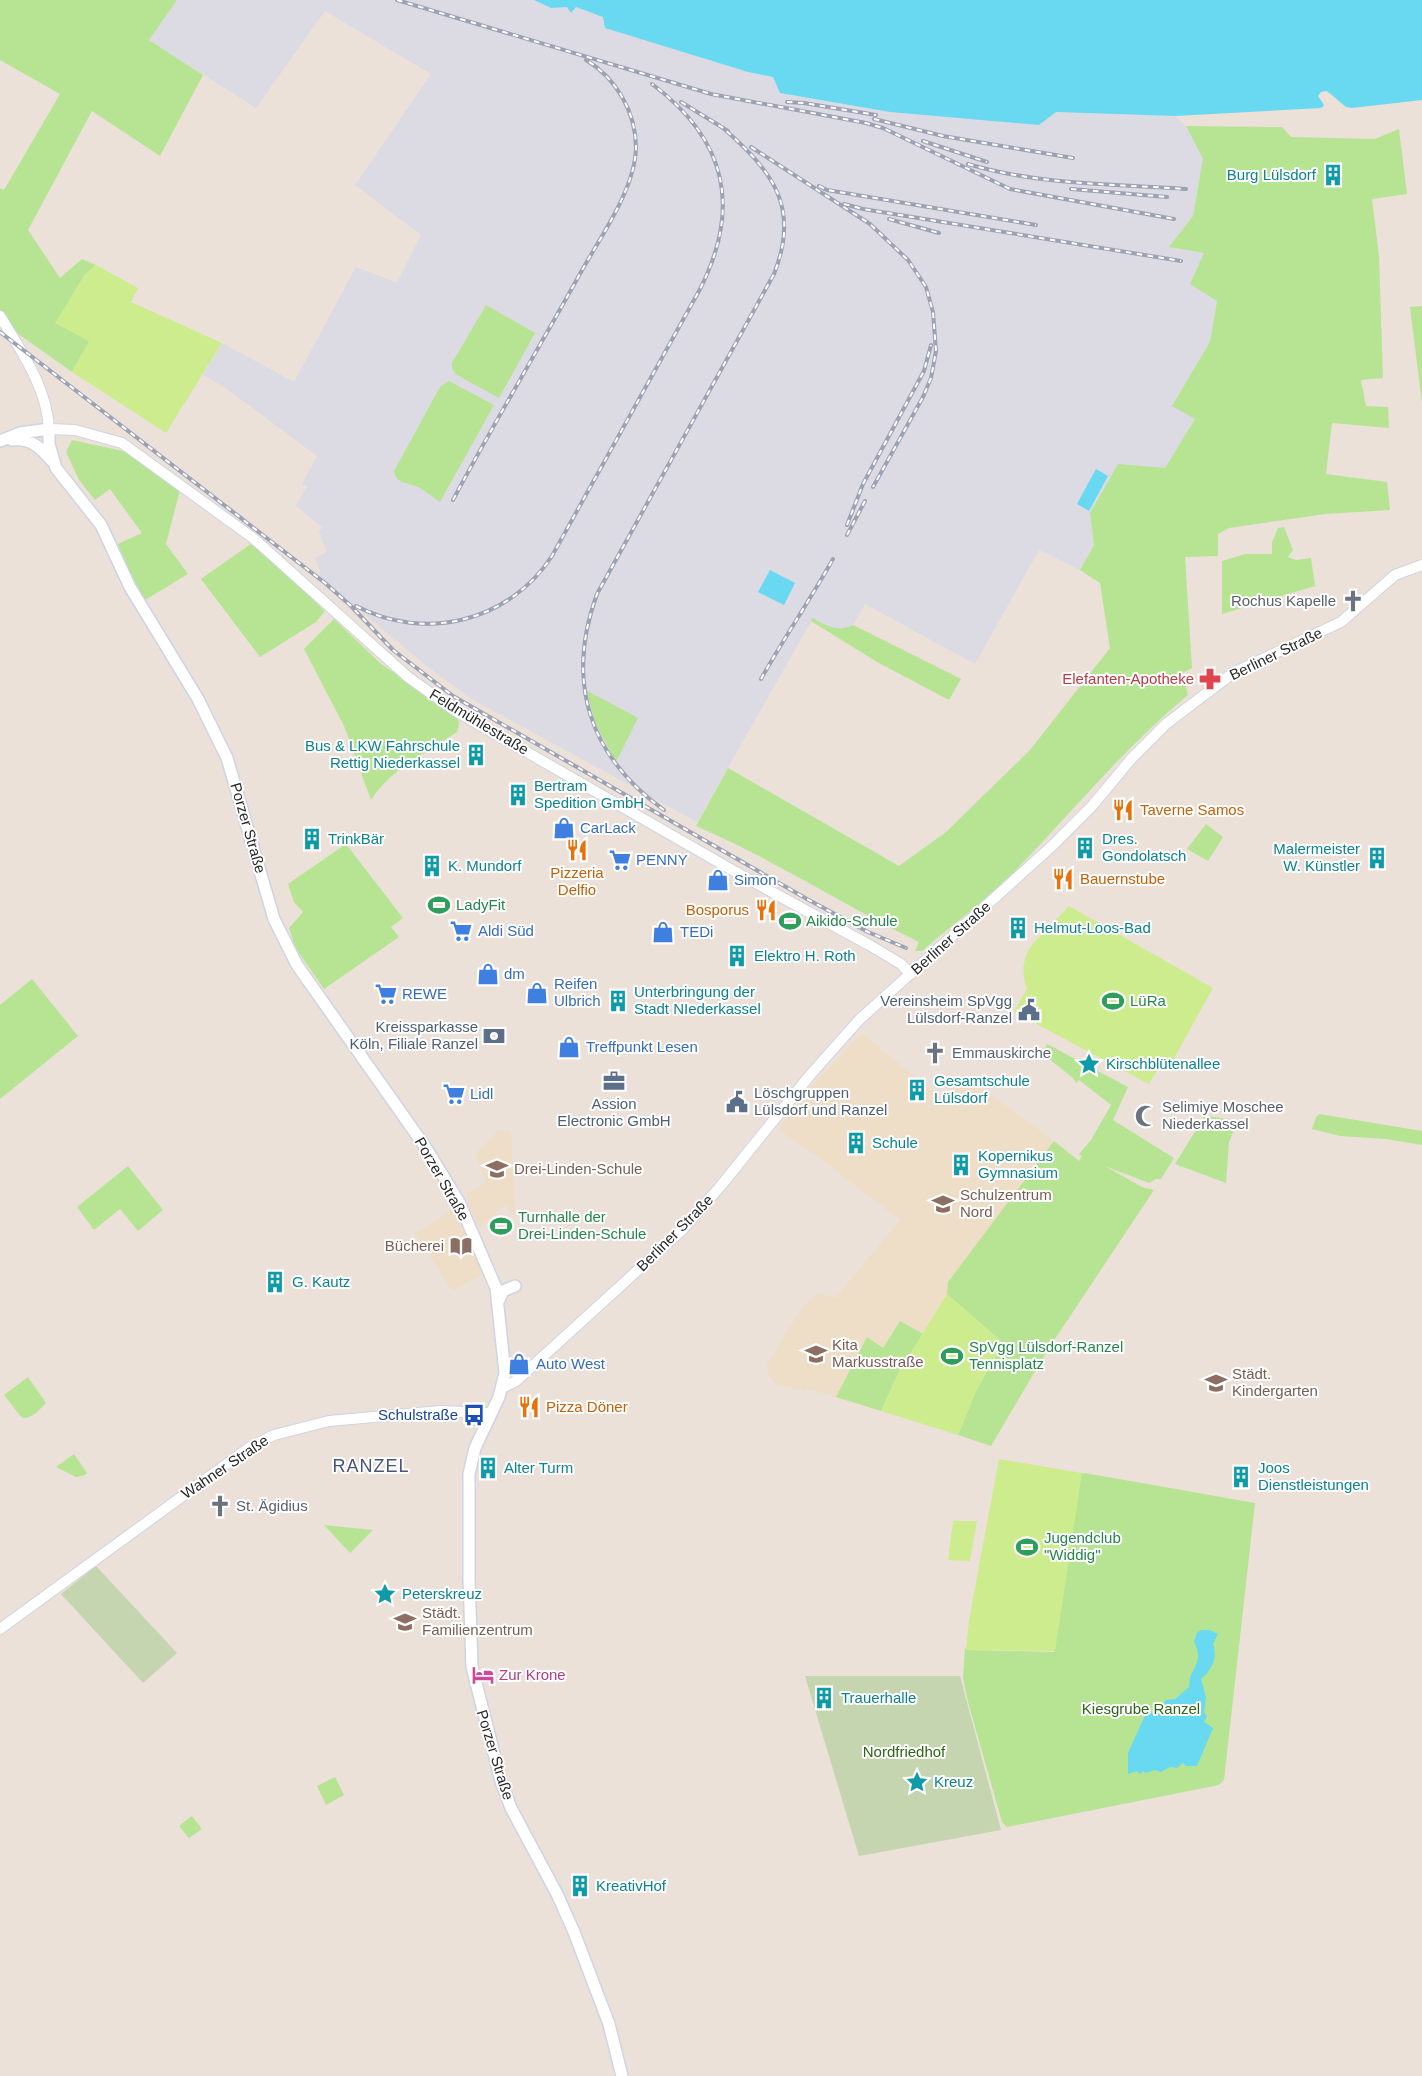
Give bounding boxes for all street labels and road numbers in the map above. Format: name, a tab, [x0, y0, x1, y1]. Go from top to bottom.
street label: Berliner Straße	[1227, 624, 1325, 683]
street label: Feldmühlestraße	[427, 685, 532, 758]
street label: Porzer Straße	[227, 781, 270, 875]
street label: Berliner Straße	[907, 898, 994, 978]
street label: Porzer Straße	[412, 1134, 473, 1223]
street label: Berliner Straße	[633, 1191, 716, 1274]
street label: Wahner Straße	[178, 1431, 271, 1502]
street label: Porzer Straße	[474, 1708, 517, 1802]

